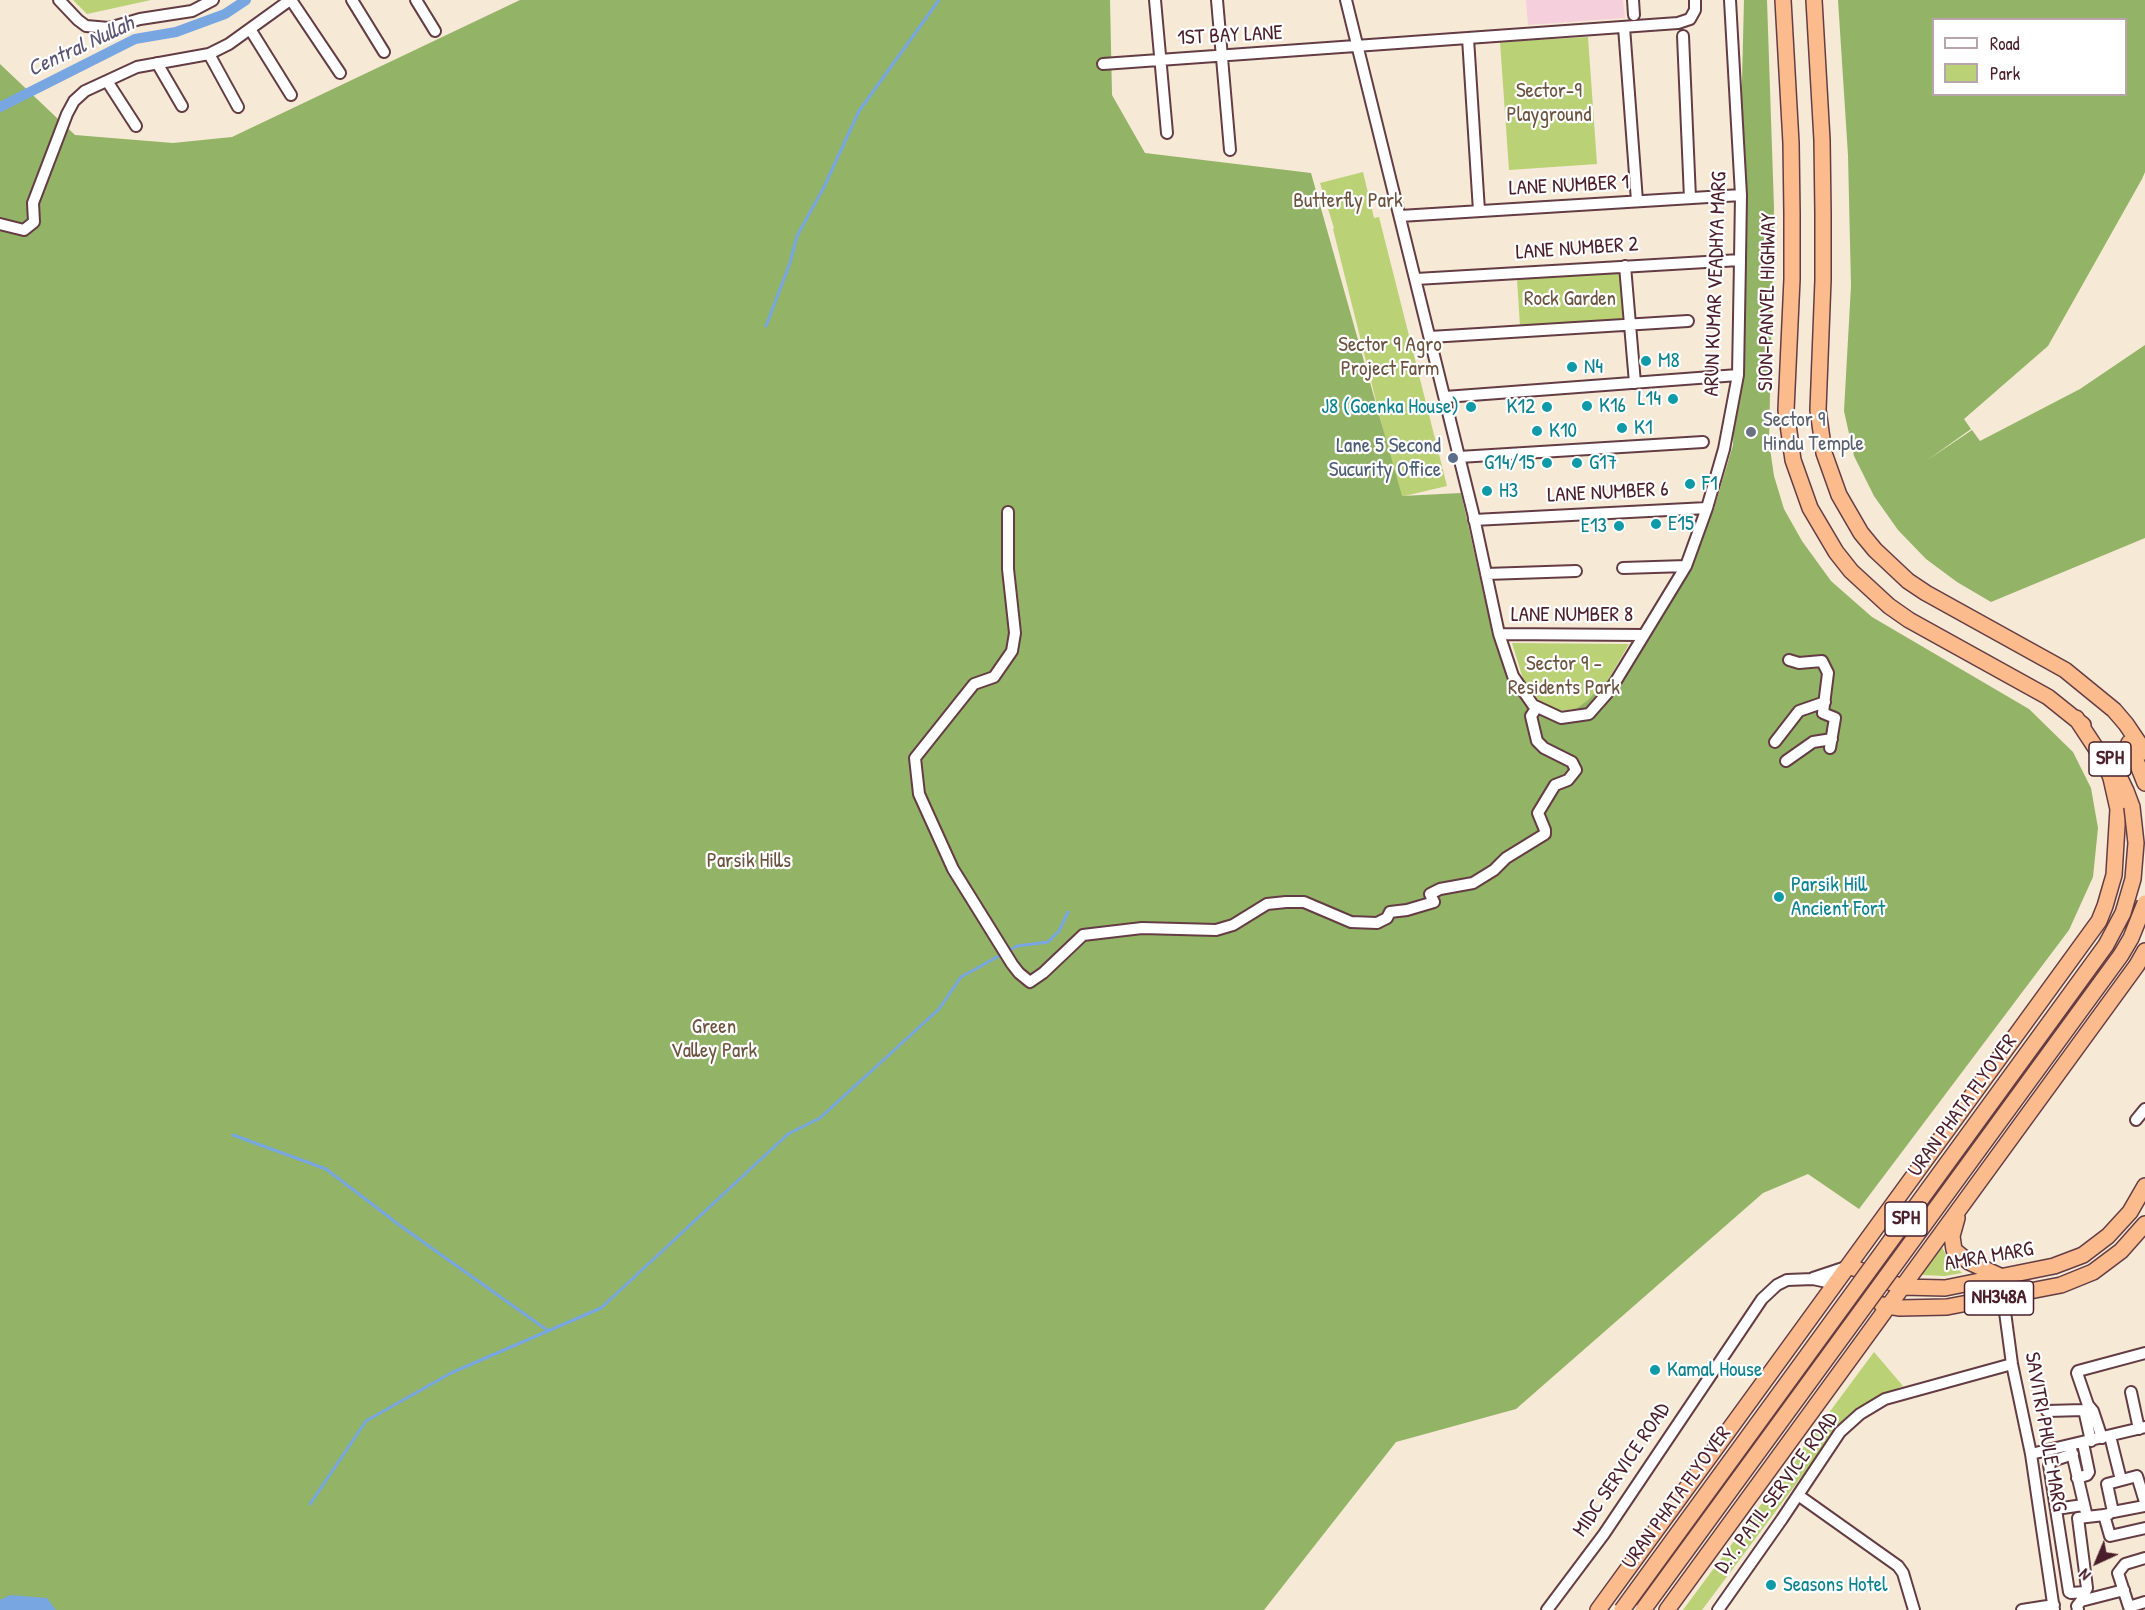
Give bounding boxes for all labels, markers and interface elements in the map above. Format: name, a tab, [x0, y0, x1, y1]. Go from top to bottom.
water label: Central Nullah	[24, 11, 138, 83]
legend	[1932, 18, 2127, 96]
street label: 1ST BAY LANE	[1177, 21, 1283, 51]
text: Road	[1990, 31, 2020, 56]
text: Park	[1990, 61, 2020, 86]
park label: Sector-9 Playground	[1507, 78, 1591, 128]
street label: LANE NUMBER 1	[1508, 170, 1630, 202]
street label: ARUN KUMAR VEADHYA MARG	[1699, 171, 1733, 397]
park label: Butterfly Park	[1293, 188, 1403, 214]
street label: SION-PANVEL HIGHWAY	[1754, 213, 1782, 391]
street label: LANE NUMBER 2	[1515, 232, 1639, 266]
park label: Rock Garden	[1524, 286, 1616, 312]
park label: Sector 9 Agro Project Farm	[1338, 332, 1442, 382]
place label: M8	[1658, 348, 1680, 374]
place label: N4	[1584, 354, 1603, 380]
marker: M8	[1639, 354, 1653, 368]
marker: N4	[1565, 360, 1579, 374]
place label: L14	[1638, 386, 1661, 412]
marker: L14	[1666, 392, 1680, 406]
place label: K16	[1599, 393, 1626, 419]
place label: J8 (Goenka House)	[1321, 394, 1459, 420]
place label: K12	[1507, 394, 1535, 420]
marker: K16	[1580, 399, 1594, 413]
marker: J8 (Goenka House)	[1464, 400, 1478, 414]
marker: K12	[1540, 400, 1554, 414]
place label: Sector 9 Hindu Temple	[1763, 407, 1864, 457]
place label: K1	[1634, 415, 1653, 441]
place label: K10	[1549, 418, 1577, 444]
marker: K1	[1615, 421, 1629, 435]
marker: K10	[1530, 424, 1544, 438]
marker: Sector 9 Hindu Temple	[1744, 425, 1758, 439]
place label: Lane 5 Second Sucurity Office	[1329, 433, 1441, 483]
place label: G14/15	[1484, 450, 1535, 476]
place label: G17	[1589, 450, 1617, 476]
marker: Lane 5 Second Sucurity Office	[1446, 451, 1460, 465]
marker: G14/15	[1540, 456, 1554, 470]
marker: G17	[1570, 456, 1584, 470]
place label: F1	[1702, 471, 1717, 497]
street label: LANE NUMBER 6	[1547, 477, 1669, 509]
marker: F1	[1683, 477, 1697, 491]
place label: H3	[1499, 478, 1518, 504]
marker: H3	[1480, 484, 1494, 498]
place label: E15	[1668, 511, 1694, 537]
place label: E13	[1581, 513, 1607, 539]
marker: E15	[1649, 517, 1663, 531]
marker: E13	[1612, 519, 1626, 533]
street label: LANE NUMBER 8	[1511, 602, 1633, 628]
park label: Sector 9 - Residents Park	[1508, 651, 1620, 701]
road number: SPH	[2089, 742, 2131, 776]
park label: Parsik Hills	[707, 848, 791, 874]
place label: Parsik Hill Ancient Fort	[1791, 872, 1885, 922]
marker: Parsik Hill Ancient Fort	[1772, 890, 1786, 904]
park label: Green Valley Park	[671, 1014, 757, 1064]
street label: URAN PHATA FLYOVER	[1903, 1030, 2023, 1182]
road number: SPH	[1885, 1202, 1927, 1236]
street label: AMRA MARG	[1943, 1237, 2035, 1277]
road number: NH348A	[1964, 1281, 2034, 1315]
street label: SAVITRI PHULE MARG	[2019, 1350, 2071, 1514]
place label: Kamal House	[1667, 1357, 1762, 1383]
marker: Kamal House	[1648, 1363, 1662, 1377]
street label: MIDC SERVICE ROAD	[1568, 1398, 1676, 1542]
street label: D.Y. PATIL SERVICE ROAD	[1710, 1407, 1844, 1579]
street label: URAN PHATA FLYOVER	[1617, 1422, 1737, 1574]
north arrow	[2067, 1532, 2127, 1592]
text: N	[2074, 1564, 2095, 1586]
place label: Seasons Hotel	[1783, 1572, 1888, 1598]
marker: Seasons Hotel	[1764, 1578, 1778, 1592]

